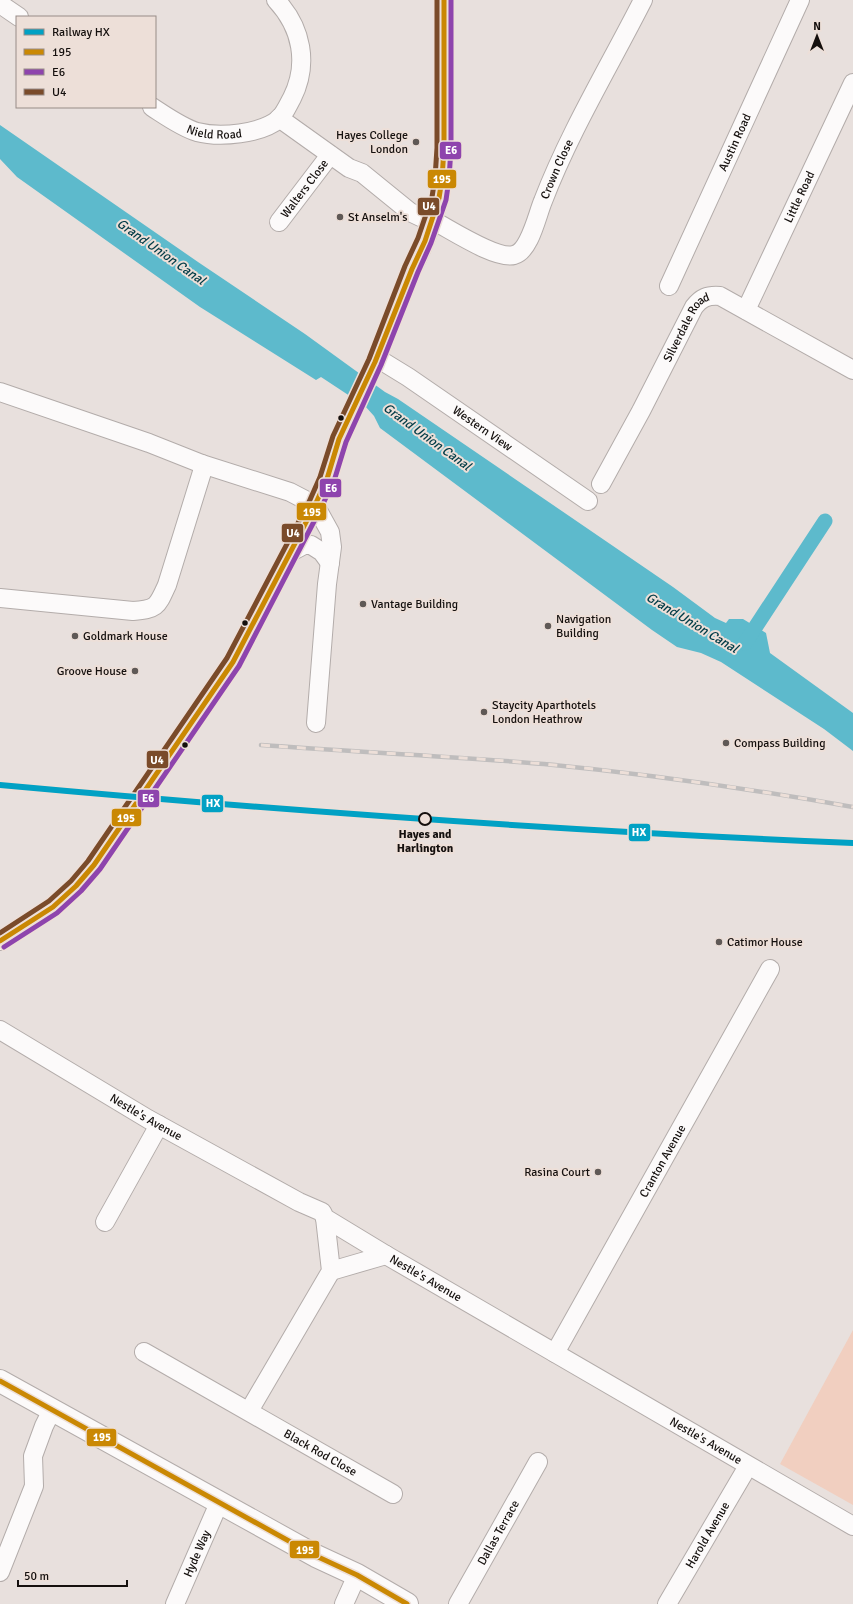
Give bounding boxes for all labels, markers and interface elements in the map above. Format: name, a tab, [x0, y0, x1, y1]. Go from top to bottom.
legend	[16, 16, 156, 108]
north arrow	[797, 16, 837, 56]
text: N	[813, 20, 821, 33]
text: Railway HX	[52, 25, 110, 40]
text: 195	[52, 45, 71, 60]
text: E6	[52, 65, 65, 80]
text: U4	[52, 85, 67, 100]
street label: Austin Road	[715, 111, 754, 173]
street label: Nield Road	[184, 121, 243, 142]
place label: Hayes College London	[336, 128, 408, 157]
marker: Hayes College London	[411, 137, 421, 147]
street label: Crown Close	[537, 137, 576, 201]
line badge: E6	[439, 141, 462, 160]
text: E6	[445, 144, 457, 157]
street label: Walters Close	[277, 156, 332, 221]
line badge: 195	[427, 169, 457, 189]
street label: Little Road	[781, 169, 818, 225]
text: 195	[433, 173, 451, 186]
line badge: U4	[417, 197, 440, 216]
text: U4	[422, 200, 436, 213]
place label: St Anselm's	[348, 210, 407, 225]
marker: St Anselm's	[335, 212, 345, 222]
water label: Grand Union Canal	[114, 216, 209, 289]
street label: Silverdale Road	[660, 289, 711, 364]
water label: Grand Union Canal	[380, 400, 475, 475]
street label: Western View	[450, 403, 516, 454]
unlabelled marker	[336, 413, 346, 423]
line badge: E6	[319, 478, 342, 498]
text: E6	[325, 482, 337, 495]
line badge: 195	[296, 502, 327, 521]
text: 195	[303, 506, 321, 519]
line badge: U4	[281, 523, 304, 543]
text: U4	[286, 527, 300, 540]
water label: Grand Union Canal	[643, 589, 742, 657]
place label: Vantage Building	[371, 597, 458, 612]
marker: Vantage Building	[358, 599, 368, 609]
place label: Navigation Building	[556, 612, 611, 641]
unlabelled marker	[240, 618, 250, 628]
marker: Navigation Building	[543, 621, 553, 631]
place label: Goldmark House	[83, 629, 168, 644]
marker: Goldmark House	[70, 631, 80, 641]
place label: Groove House	[57, 664, 127, 679]
marker: Groove House	[130, 666, 140, 676]
place label: Staycity Aparthotels London Heathrow	[492, 698, 596, 727]
marker: Staycity Aparthotels London Heathrow	[479, 707, 489, 717]
place label: Compass Building	[734, 736, 825, 751]
marker: Compass Building	[721, 738, 731, 748]
unlabelled marker	[180, 740, 190, 750]
line badge: U4	[146, 750, 169, 769]
text: U4	[150, 754, 164, 767]
line badge: E6	[137, 789, 160, 808]
text: E6	[142, 792, 154, 805]
line badge: HX	[201, 794, 224, 813]
text: HX	[206, 797, 220, 810]
line badge: 195	[111, 808, 142, 827]
text: 195	[117, 812, 135, 825]
marker: Hayes and Harlington	[418, 812, 432, 826]
line badge: HX	[628, 823, 651, 842]
text: HX	[632, 826, 646, 839]
place label: Hayes and Harlington	[397, 827, 454, 856]
place label: Catimor House	[727, 935, 803, 950]
marker: Catimor House	[714, 937, 724, 947]
street label: Nestle's Avenue	[107, 1090, 185, 1144]
street label: Cranton Avenue	[636, 1122, 689, 1200]
place label: Rasina Court	[524, 1165, 590, 1180]
marker: Rasina Court	[593, 1167, 603, 1177]
street label: Nestle's Avenue	[387, 1251, 464, 1305]
street label: Nestle's Avenue	[667, 1414, 745, 1467]
street label: Black Rod Close	[281, 1426, 360, 1479]
line badge: 195	[86, 1428, 117, 1447]
text: 195	[93, 1431, 111, 1444]
street label: Dallas Terrace	[474, 1497, 522, 1568]
street label: Harold Avenue	[682, 1499, 733, 1571]
street label: Hyde Way	[180, 1527, 214, 1579]
line badge: 195	[289, 1540, 320, 1559]
text: 195	[296, 1544, 314, 1557]
scale bar	[18, 1562, 127, 1588]
text: 50 m	[24, 1569, 49, 1584]

